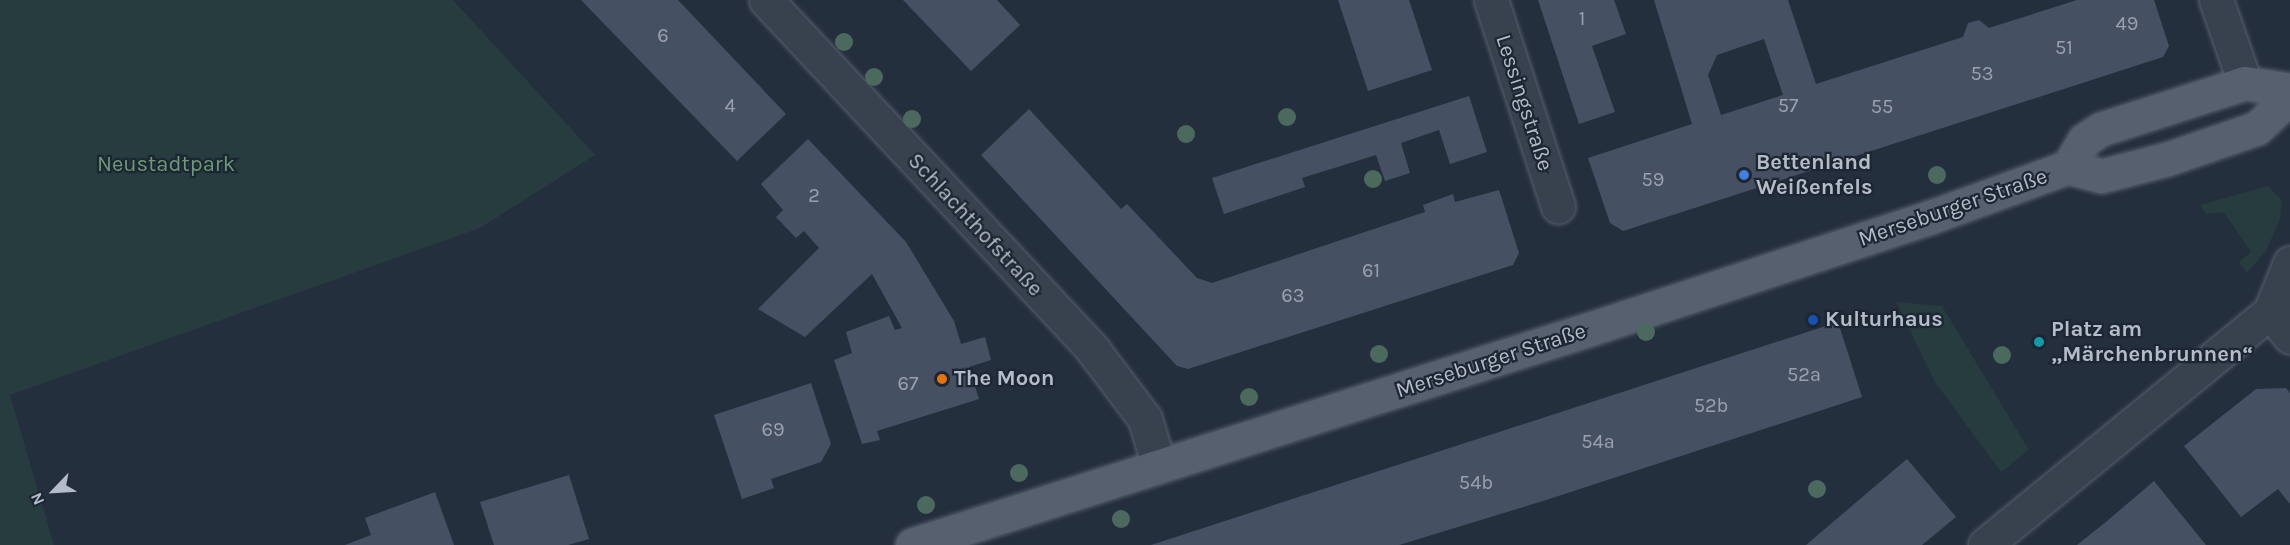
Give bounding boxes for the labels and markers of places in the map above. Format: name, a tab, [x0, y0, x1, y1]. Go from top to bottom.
place label: Bettenland Weißenfels	[1756, 149, 1872, 200]
marker: Bettenland Weißenfels	[1737, 168, 1751, 182]
place label: Kulturhaus	[1825, 307, 1943, 333]
marker: Kulturhaus	[1806, 313, 1820, 327]
place label: Platz am „Märchenbrunnen“	[2051, 316, 2253, 368]
marker: Platz am „Märchenbrunnen“	[2032, 335, 2046, 349]
place label: The Moon	[954, 366, 1054, 392]
marker: The Moon	[935, 372, 949, 386]

